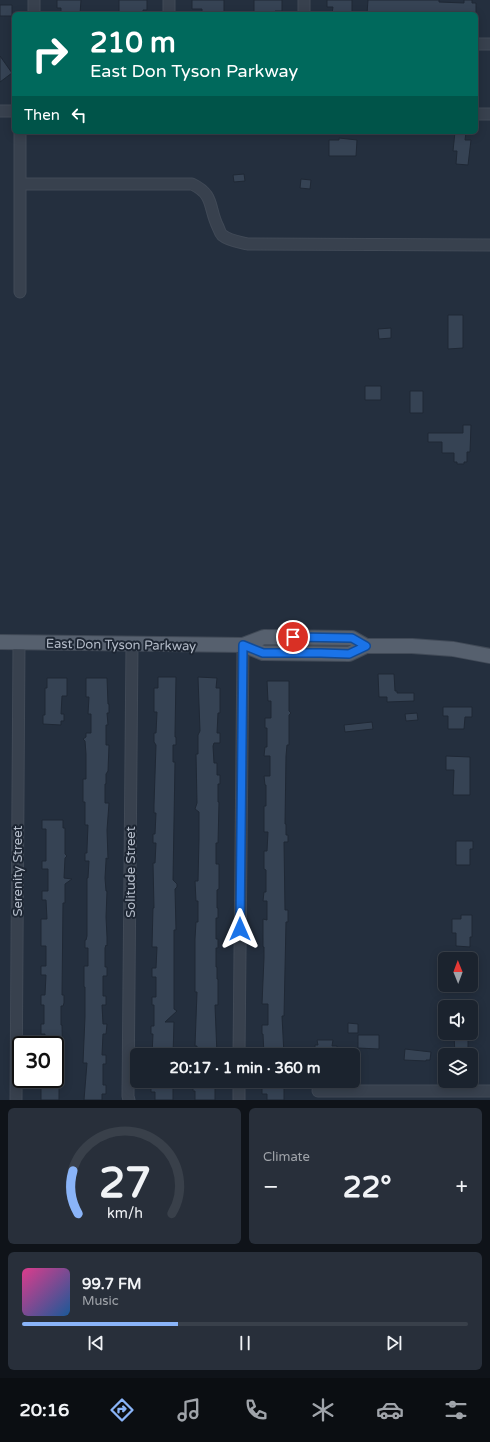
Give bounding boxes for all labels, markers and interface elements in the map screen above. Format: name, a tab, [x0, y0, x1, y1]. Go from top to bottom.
text: 210 m	[90, 26, 176, 60]
icon: right	[24, 28, 76, 80]
text: East Don Tyson Parkway	[90, 60, 298, 82]
icon: left	[68, 104, 90, 126]
text: Then	[24, 106, 60, 124]
pin	[276, 620, 310, 654]
icon: arrive	[282, 626, 304, 648]
street label: East Don Tyson Parkway	[46, 636, 196, 654]
street label: Serenity Street	[10, 825, 26, 917]
street label: Solitude Street	[123, 826, 139, 918]
position arrow	[219, 908, 261, 950]
north arrow	[438, 952, 478, 992]
map controls	[438, 952, 478, 1088]
button: sound	[438, 1000, 478, 1040]
speed limit sign: 30	[12, 1036, 64, 1088]
button: layers	[438, 1048, 478, 1088]
text: 20:17 · 1 min · 360 m	[170, 1059, 320, 1077]
text: Climate	[263, 1149, 310, 1165]
text: 27	[98, 1159, 151, 1209]
text: 22°	[343, 1169, 392, 1206]
text: −	[263, 1174, 279, 1200]
text: +	[456, 1174, 468, 1200]
text: km/h	[107, 1205, 142, 1222]
text: 99.7 FM	[82, 1275, 142, 1293]
text: Music	[82, 1293, 119, 1309]
icon: previous	[85, 1332, 107, 1354]
icon: pause	[234, 1332, 256, 1354]
icon: next	[383, 1332, 405, 1354]
icon: directions	[108, 1396, 136, 1424]
icon: music	[175, 1396, 203, 1424]
icon: phone	[242, 1396, 270, 1424]
icon: climate	[309, 1396, 337, 1424]
icon: car	[376, 1396, 404, 1424]
icon: filters	[442, 1396, 470, 1424]
text: 20:16	[19, 1399, 69, 1421]

